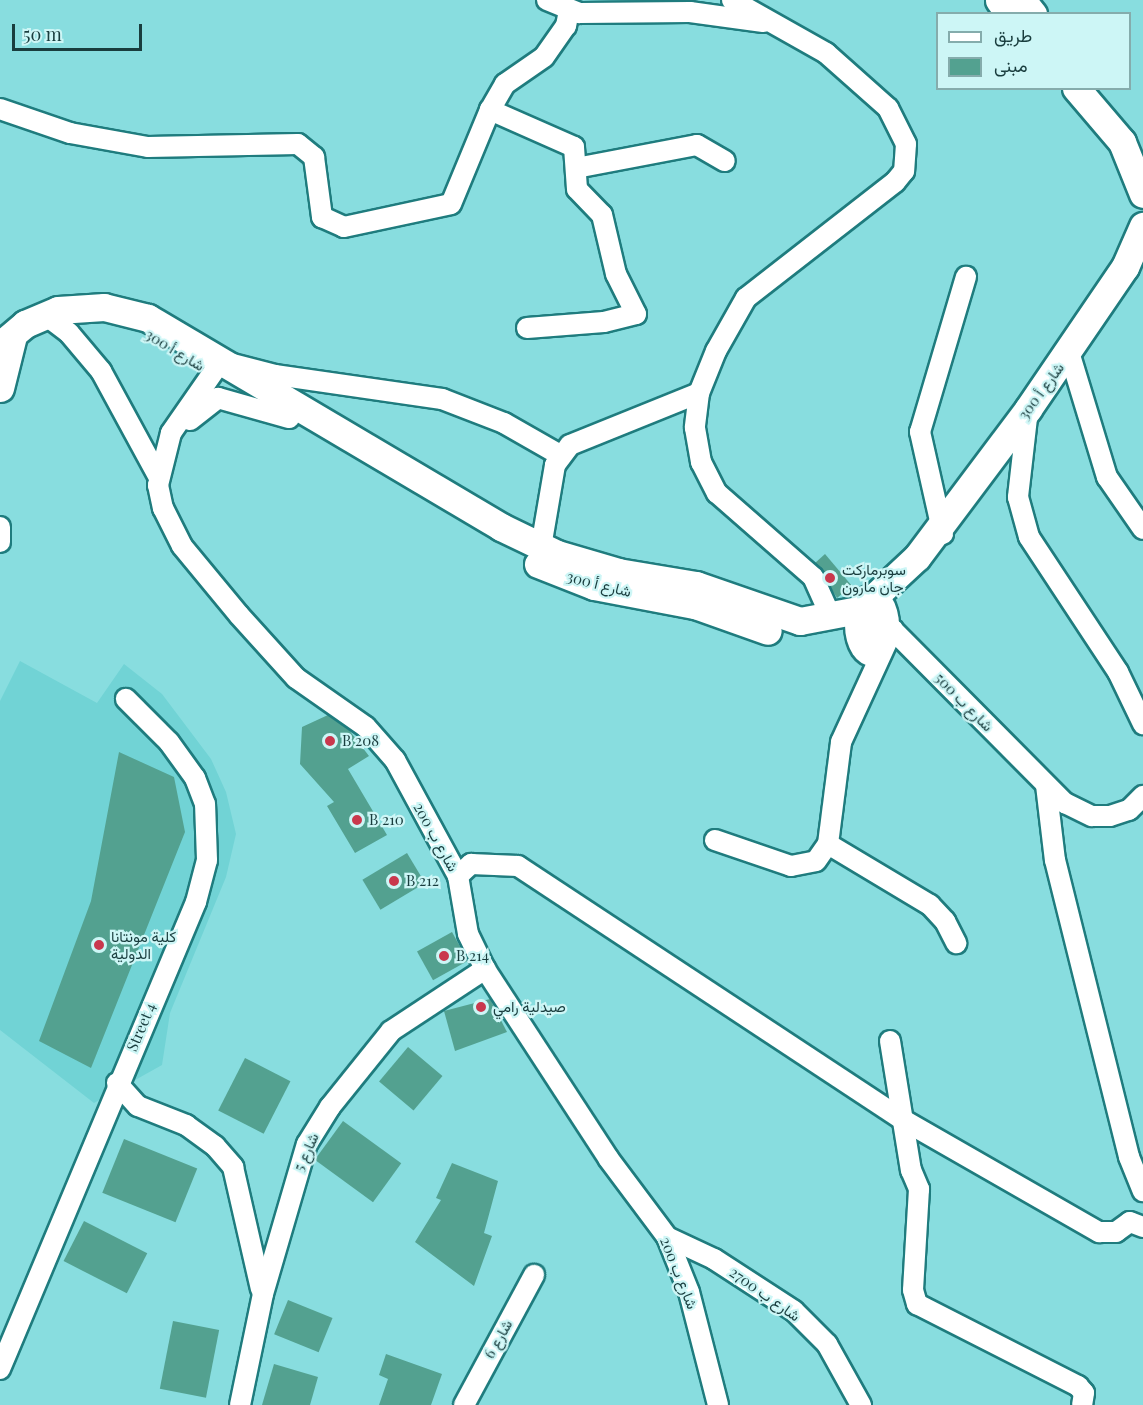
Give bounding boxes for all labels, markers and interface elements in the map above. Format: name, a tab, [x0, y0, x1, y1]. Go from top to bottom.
scale bar	[15, 12, 146, 50]
legend	[936, 12, 1131, 90]
text: 50 m	[23, 22, 62, 46]
text: طريق	[994, 23, 1032, 47]
text: مبنى	[994, 53, 1028, 77]
street label: شارع أ 300	[142, 325, 208, 375]
street label: شارع أ 300	[1014, 359, 1068, 423]
place label: سوبرماركت جان مارون	[842, 560, 906, 595]
street label: شارع أ 300	[565, 567, 633, 601]
marker: سوبرماركت جان مارون	[823, 571, 837, 585]
street label: شارع ب 500	[931, 669, 997, 735]
place label: B 208	[342, 732, 379, 750]
marker: B 208	[323, 734, 337, 748]
street label: شارع ب 200	[410, 799, 462, 875]
place label: B 210	[369, 811, 404, 829]
marker: B 210	[350, 813, 364, 827]
place label: B 212	[406, 872, 439, 890]
marker: B 212	[387, 874, 401, 888]
place label: كلية مونتانا الدولية	[111, 927, 176, 962]
marker: كلية مونتانا الدولية	[92, 938, 106, 952]
place label: B 214	[456, 947, 489, 965]
marker: B 214	[437, 949, 451, 963]
place label: صيدلية رامي	[493, 998, 566, 1016]
street label: Street 4	[123, 1000, 159, 1054]
marker: صيدلية رامي	[474, 1000, 488, 1014]
street label: شارع 5	[290, 1130, 322, 1174]
street label: شارع ب 200	[656, 1234, 702, 1312]
street label: شارع ب 2700	[726, 1263, 804, 1325]
street label: شارع 6	[480, 1316, 516, 1362]

